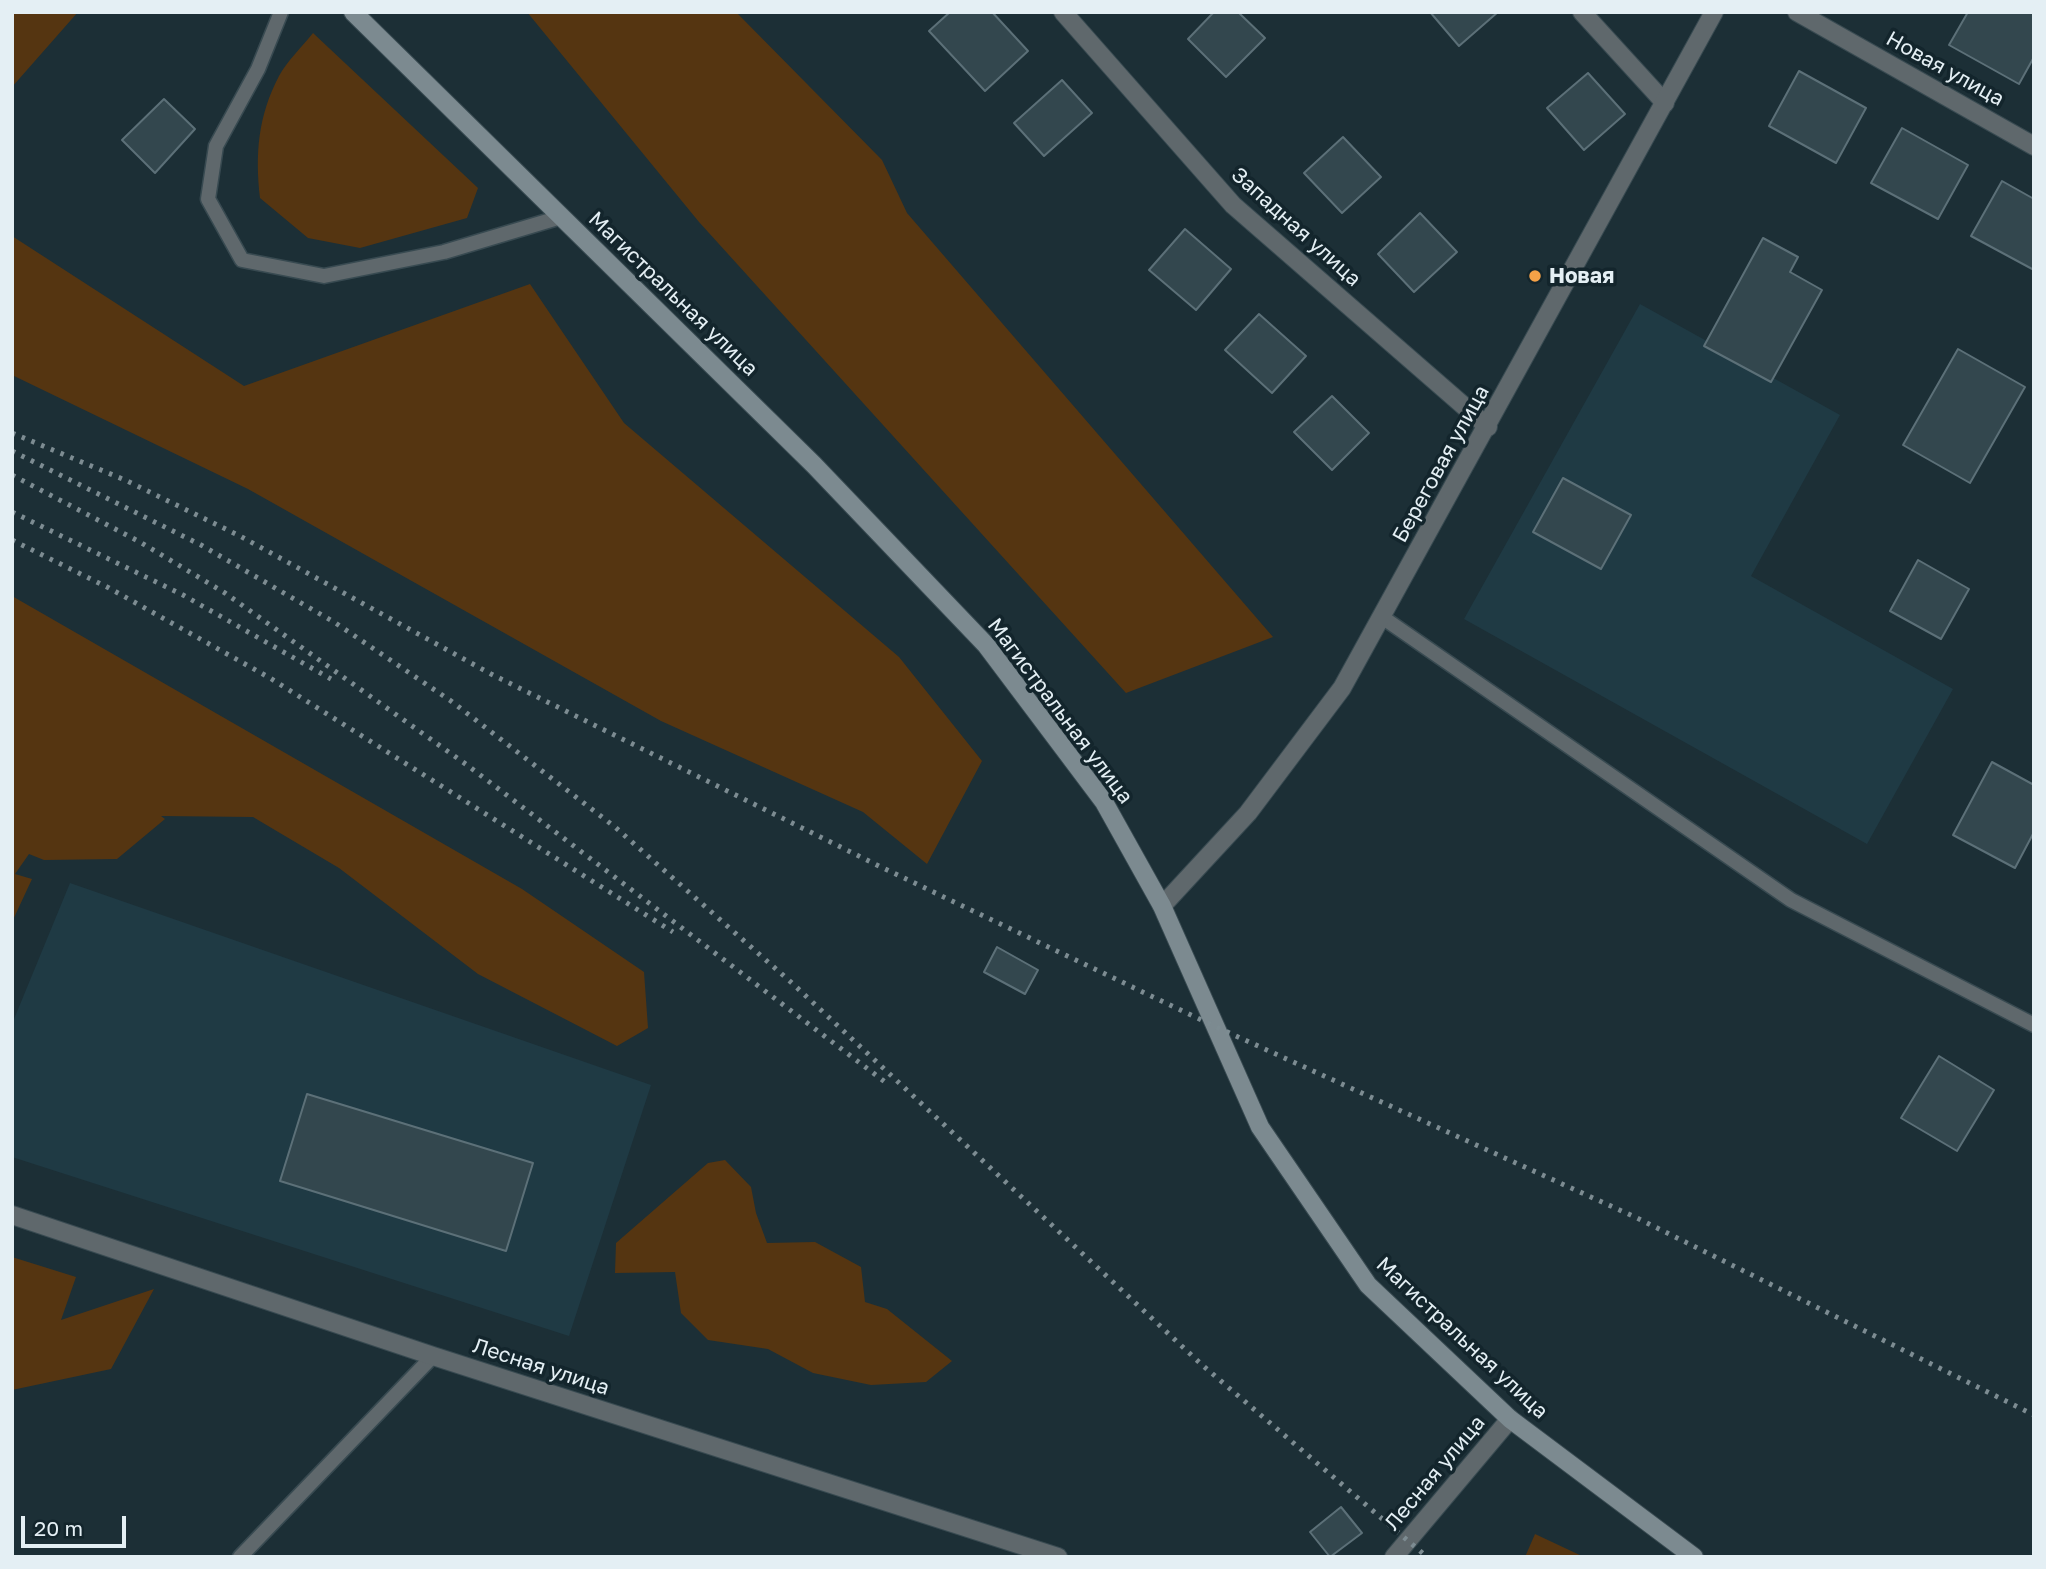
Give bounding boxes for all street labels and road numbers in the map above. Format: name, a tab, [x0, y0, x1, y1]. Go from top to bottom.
street label: Новая улица	[1882, 26, 2008, 112]
street label: Западная улица	[1226, 162, 1366, 292]
street label: Магистральная улица	[583, 207, 763, 381]
street label: Береговая улица	[1387, 381, 1495, 547]
street label: Магистральная улица	[982, 613, 1138, 809]
street label: Магистральная улица	[1371, 1252, 1553, 1424]
street label: Лесная улица	[470, 1333, 612, 1401]
street label: Лесная улица	[1380, 1410, 1490, 1536]

